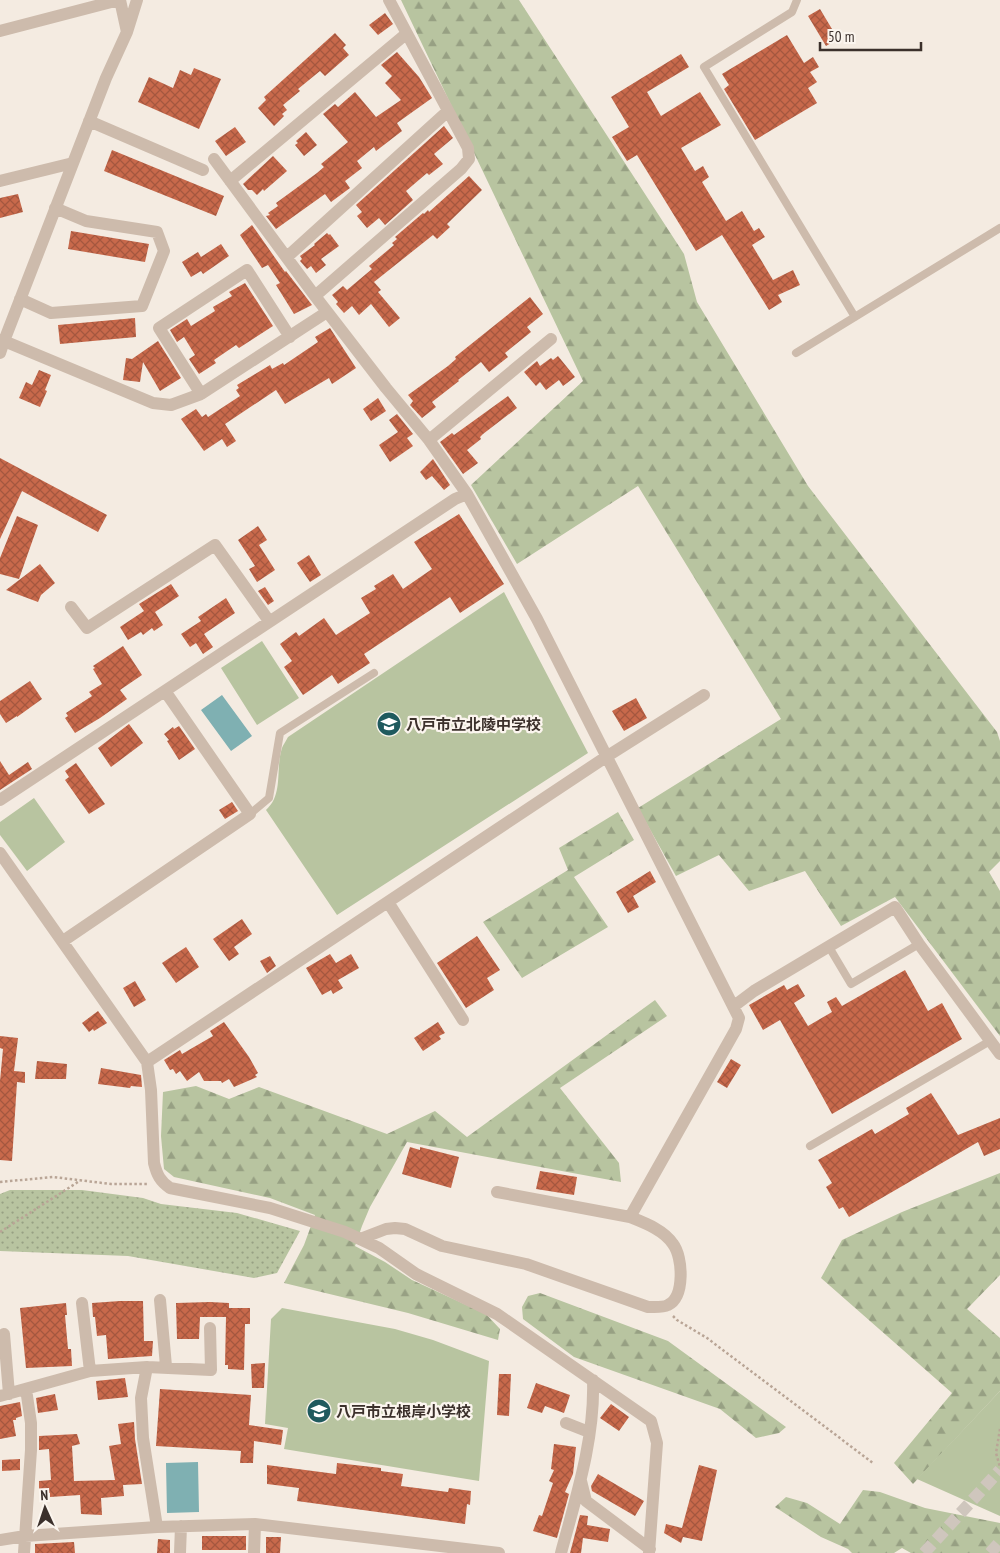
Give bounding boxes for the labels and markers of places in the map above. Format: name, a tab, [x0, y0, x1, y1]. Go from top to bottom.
school or university icon: 八戸市立北陵中学校	[376, 711, 402, 737]
place label: 八戸市立北陵中学校	[406, 715, 541, 734]
school or university icon: 八戸市立根岸小学校	[306, 1398, 332, 1424]
place label: 八戸市立根岸小学校	[336, 1402, 471, 1421]

